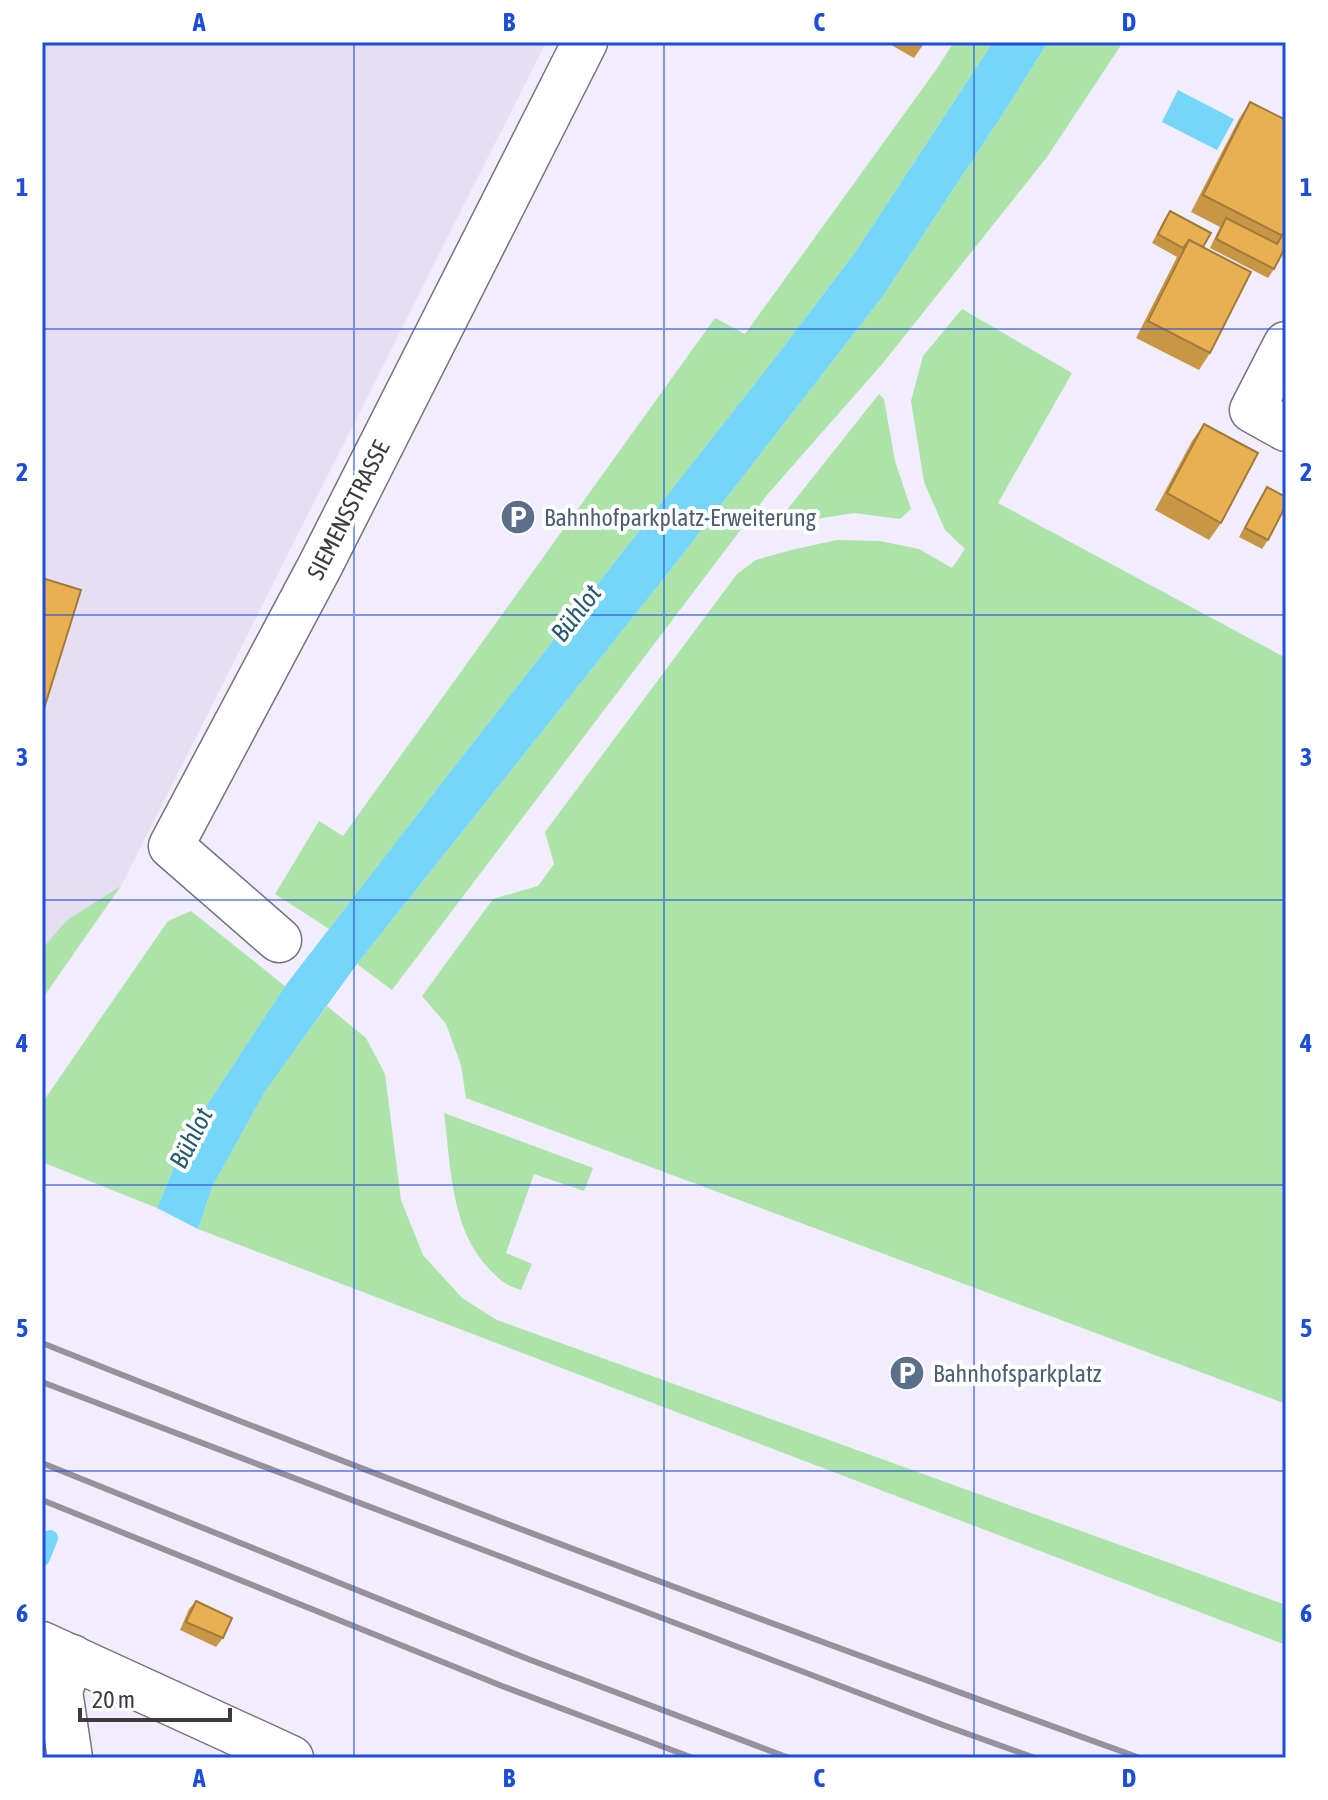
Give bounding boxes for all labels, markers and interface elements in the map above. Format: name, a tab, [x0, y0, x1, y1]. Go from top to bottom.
text: A	[192, 7, 206, 37]
text: B	[503, 7, 516, 37]
text: C	[813, 7, 825, 37]
text: D	[1122, 7, 1136, 37]
text: 1	[16, 172, 28, 202]
text: 1	[1300, 172, 1312, 202]
street label: SIEMENSSTRASSE	[302, 436, 394, 584]
text: 2	[16, 457, 28, 487]
text: 2	[1300, 457, 1312, 487]
parking icon: Bahnhofparkplatz-Erweiterung	[499, 498, 537, 536]
place label: Bahnhofparkplatz-Erweiterung	[544, 504, 817, 531]
water label: Bühlot	[545, 578, 608, 647]
text: 3	[16, 742, 28, 772]
text: 3	[1300, 742, 1312, 772]
text: 4	[15, 1028, 28, 1058]
text: 4	[1299, 1028, 1312, 1058]
water label: Bühlot	[163, 1102, 219, 1173]
text: 5	[16, 1313, 28, 1343]
text: 5	[1300, 1313, 1312, 1343]
parking icon: Bahnhofsparkplatz	[888, 1354, 926, 1392]
place label: Bahnhofsparkplatz	[933, 1360, 1102, 1387]
text: 6	[16, 1598, 28, 1628]
text: 6	[1300, 1598, 1312, 1628]
scale bar	[80, 1672, 230, 1722]
text: 20 m	[92, 1686, 135, 1713]
text: A	[192, 1763, 206, 1793]
text: B	[503, 1763, 516, 1793]
text: C	[813, 1763, 825, 1793]
text: D	[1122, 1763, 1136, 1793]

